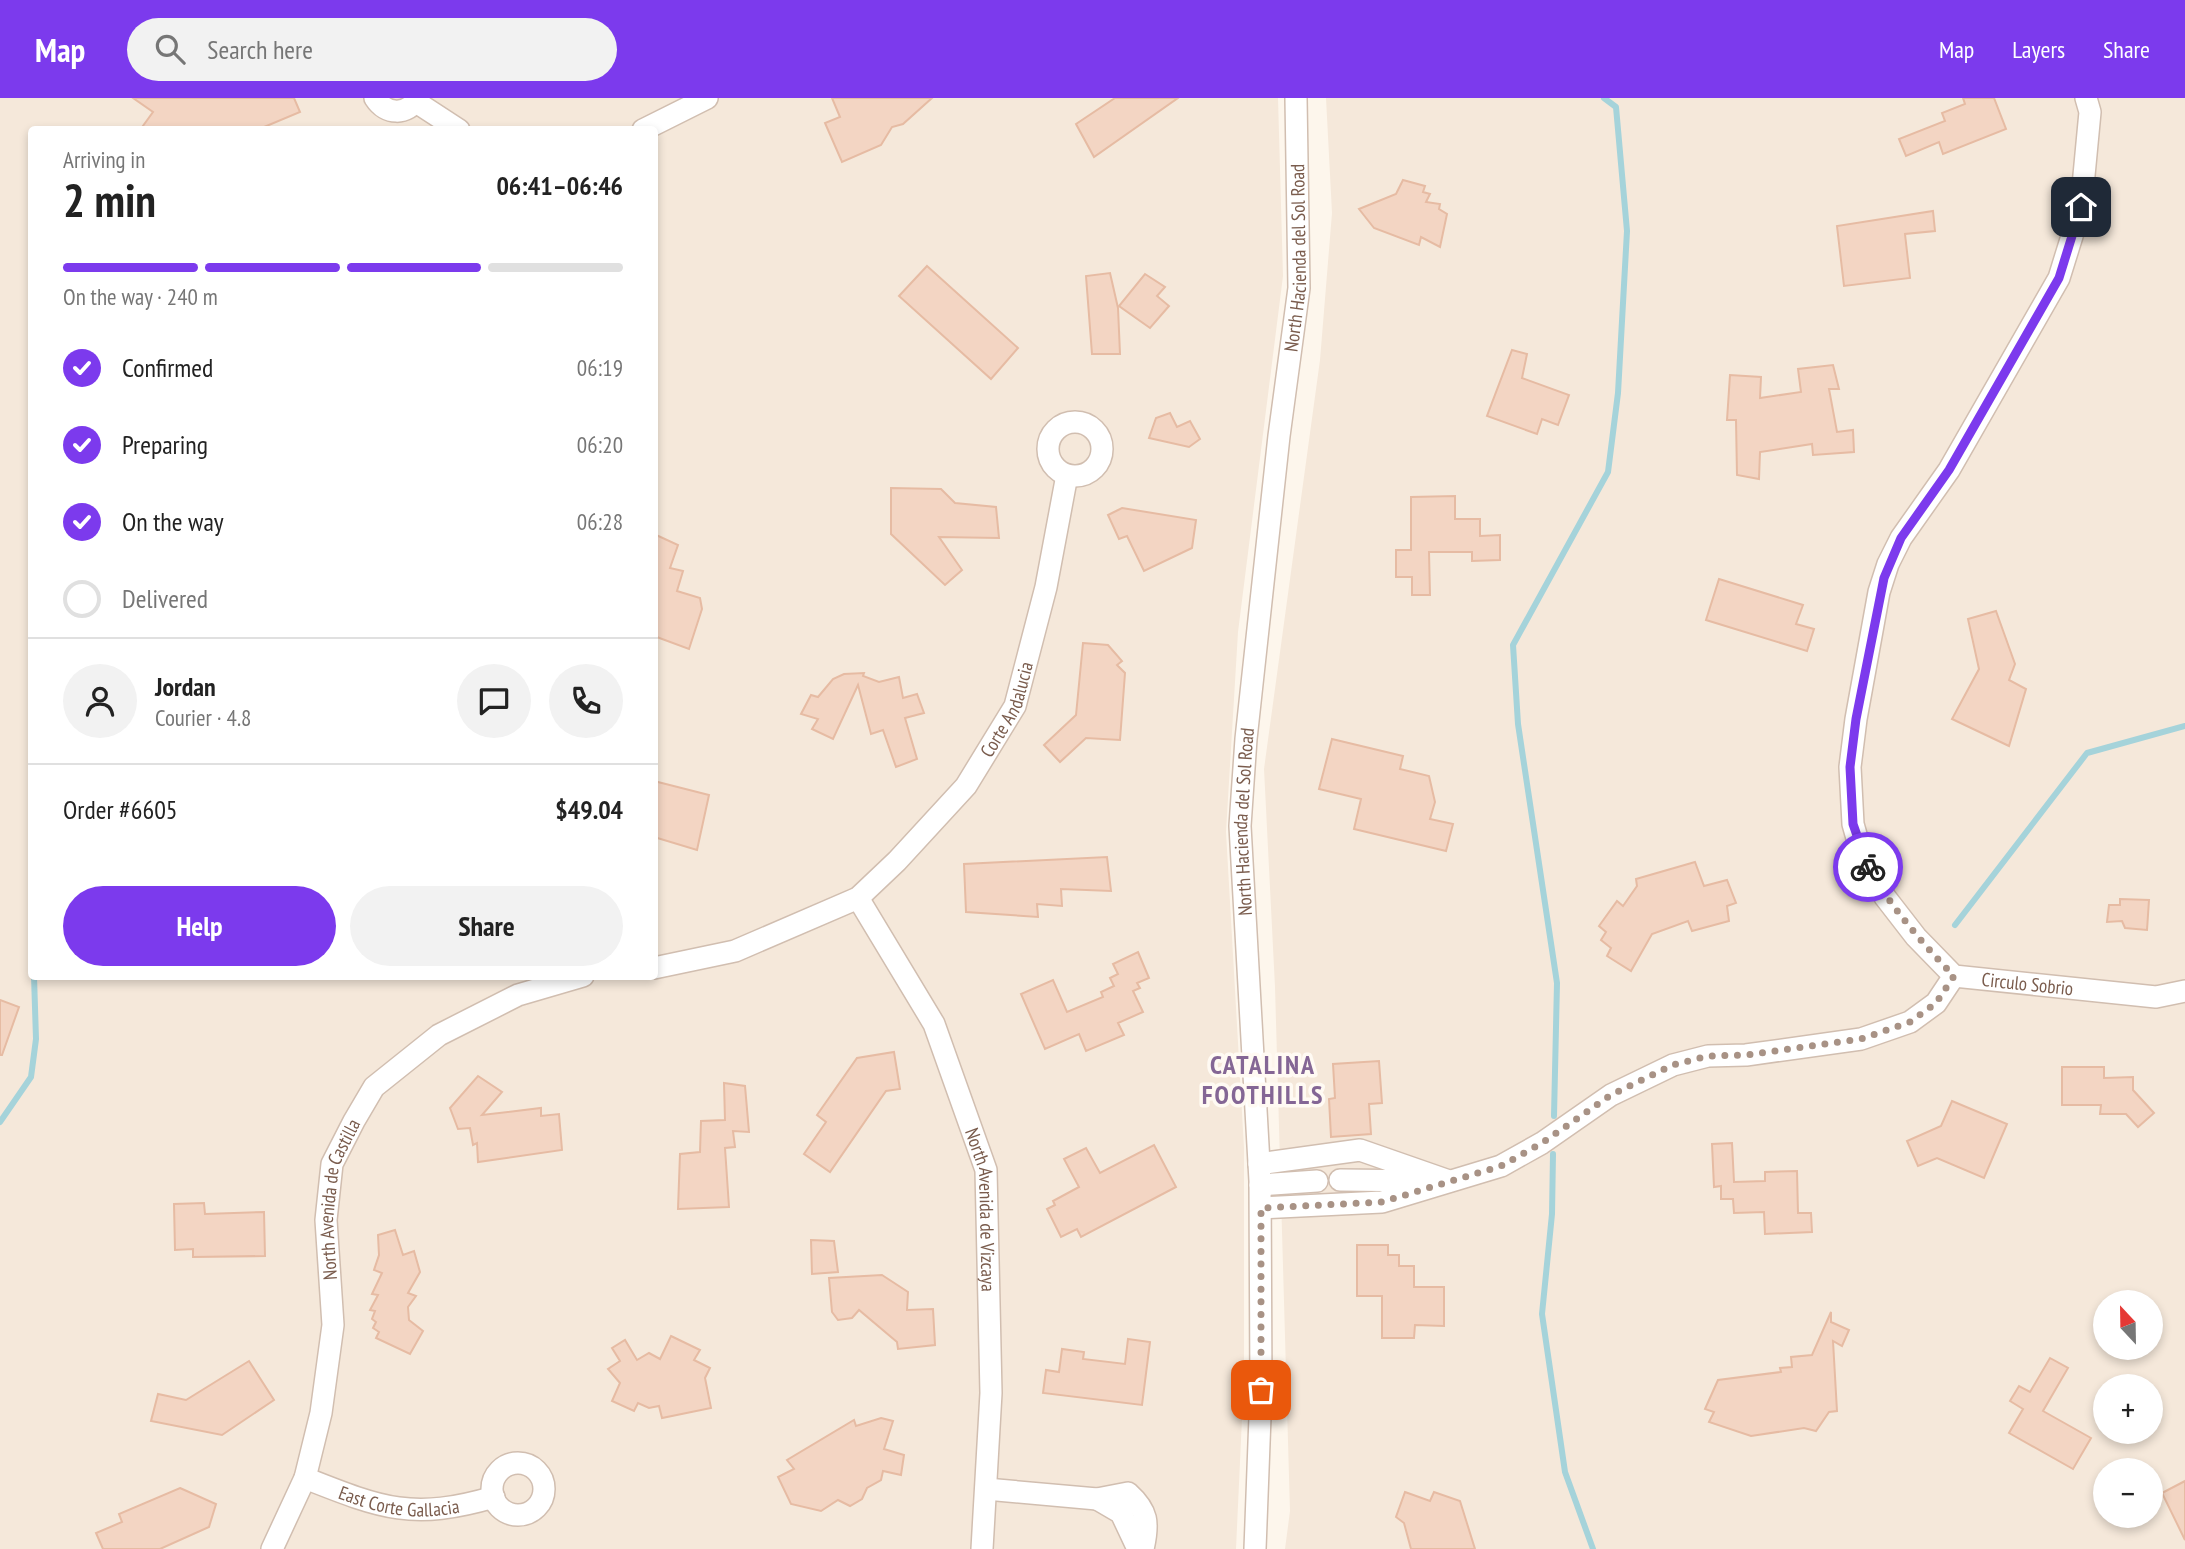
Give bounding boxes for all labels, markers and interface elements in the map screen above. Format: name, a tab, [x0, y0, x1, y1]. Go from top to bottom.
search box	[127, 18, 617, 81]
text: Map	[35, 28, 85, 71]
icon: search	[151, 30, 189, 68]
text: Search here	[207, 33, 313, 66]
text: Map	[1939, 34, 1974, 65]
text: Layers	[2012, 34, 2065, 65]
text: Share	[2103, 34, 2150, 65]
text: Arriving in	[63, 145, 145, 174]
street label: North Hacienda del Sol Road	[1279, 164, 1311, 353]
text: 06:41–06:46	[496, 169, 623, 202]
text: 2 min	[63, 170, 156, 230]
pin	[2051, 177, 2111, 237]
icon: home	[2062, 188, 2100, 226]
text: On the way · 240 m	[63, 282, 218, 311]
icon: check	[63, 349, 101, 387]
text: Confirmed	[122, 351, 213, 384]
text: 06:19	[577, 353, 623, 382]
icon: check	[63, 426, 101, 464]
text: Preparing	[122, 428, 208, 461]
text: 06:20	[577, 430, 623, 459]
icon: check	[63, 503, 101, 541]
text: On the way	[122, 505, 224, 538]
text: 06:28	[577, 507, 623, 536]
text: Delivered	[122, 582, 208, 615]
street label: Corte Andalucia	[975, 659, 1038, 761]
button: person	[63, 664, 137, 738]
button: chat	[457, 664, 531, 738]
button: phone	[549, 664, 623, 738]
text: Jordan	[155, 670, 216, 703]
text: Courier · 4.8	[155, 703, 251, 732]
street label: North Hacienda del Sol Road	[1228, 726, 1259, 916]
text: Order #6605	[63, 793, 178, 826]
text: $49.04	[555, 793, 623, 826]
courier	[1833, 832, 1903, 902]
icon: bike	[1849, 848, 1887, 886]
button: Help	[63, 886, 336, 966]
button: Share	[350, 886, 623, 966]
street label: Circulo Sobrio	[1981, 967, 2074, 1000]
district label: CATALINA FOOTHILLS	[1202, 1048, 1324, 1111]
street label: North Avenida de Castilla	[314, 1115, 365, 1281]
street label: North Avenida de Vizcaya	[960, 1125, 1001, 1292]
north arrow	[2093, 1290, 2163, 1360]
map controls	[2093, 1290, 2163, 1528]
pin	[1231, 1360, 1291, 1420]
icon: bag	[1242, 1371, 1280, 1409]
button: +	[2093, 1374, 2163, 1444]
button: −	[2093, 1458, 2163, 1528]
street label: East Corte Gallacia	[335, 1480, 461, 1521]

